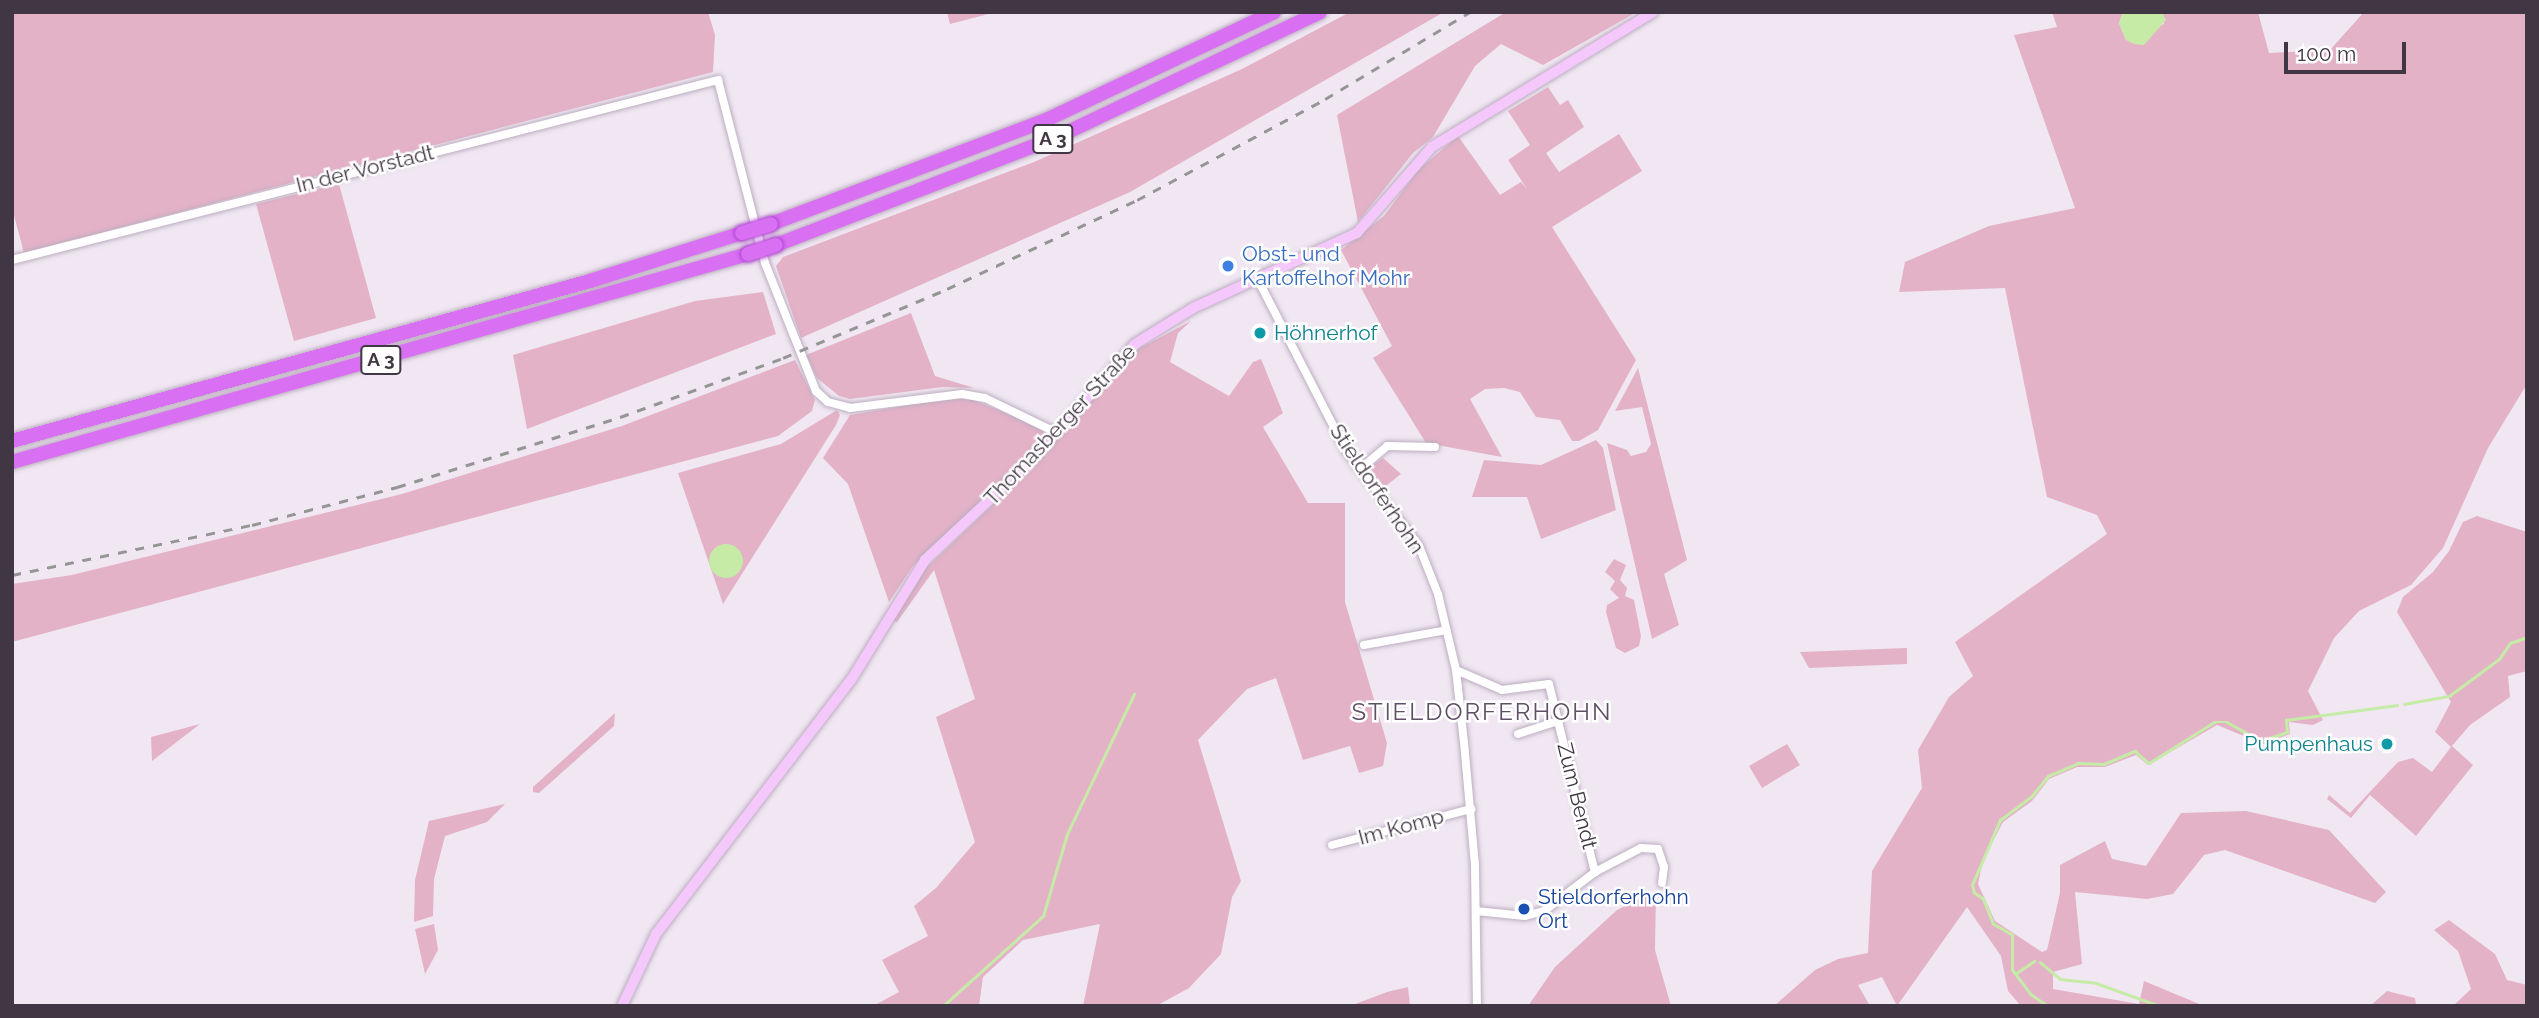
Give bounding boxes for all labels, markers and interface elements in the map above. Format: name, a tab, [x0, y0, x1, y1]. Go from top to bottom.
scale bar	[2287, 28, 2410, 72]
text: 100 m	[2297, 41, 2356, 66]
road number: A 3	[1032, 124, 1074, 154]
street label: In der Vorstadt	[293, 140, 437, 198]
place label: Obst- und Kartoffelhof Mohr	[1242, 241, 1411, 291]
marker: Obst- und Kartoffelhof Mohr	[1220, 258, 1236, 274]
place label: Höhnerhof	[1274, 320, 1377, 346]
marker: Höhnerhof	[1252, 325, 1268, 341]
street label: Thomasberger Straße	[979, 339, 1141, 511]
road number: A 3	[360, 344, 402, 376]
street label: Stieldorferhohn	[1324, 420, 1430, 558]
district label: STIELDORFERHOHN	[1353, 698, 1611, 726]
place label: Pumpenhaus	[2244, 731, 2373, 757]
marker: Pumpenhaus	[2379, 736, 2395, 752]
street label: Zum Bendt	[1552, 740, 1602, 852]
street label: Im Komp	[1355, 804, 1447, 850]
place label: Stieldorferhohn Ort	[1538, 884, 1689, 934]
marker: Stieldorferhohn Ort	[1516, 901, 1532, 917]

